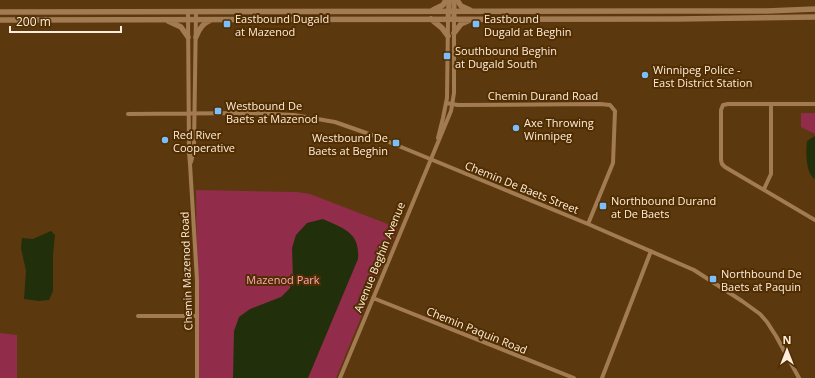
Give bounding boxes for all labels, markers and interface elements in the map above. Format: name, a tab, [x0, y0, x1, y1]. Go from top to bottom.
scale bar	[10, 8, 121, 34]
place label: Eastbound Dugald at Mazenod	[235, 11, 329, 39]
place label: Eastbound Dugald at Beghin	[484, 11, 572, 39]
text: 200 m	[16, 13, 51, 30]
marker: Eastbound Dugald at Mazenod	[222, 19, 232, 29]
marker: Eastbound Dugald at Beghin	[471, 19, 481, 29]
place label: Southbound Beghin at Dugald South	[455, 43, 557, 71]
marker: Southbound Beghin at Dugald South	[442, 51, 452, 61]
place label: Winnipeg Police - East District Station	[653, 62, 753, 90]
marker: Winnipeg Police - East District Station	[640, 70, 650, 80]
street label: Chemin Durand Road	[488, 88, 598, 103]
place label: Westbound De Baets at Mazenod	[226, 98, 318, 126]
marker: Westbound De Baets at Mazenod	[213, 106, 223, 116]
place label: Axe Throwing Winnipeg	[524, 115, 594, 143]
marker: Axe Throwing Winnipeg	[511, 123, 521, 133]
place label: Red River Cooperative	[173, 127, 235, 155]
place label: Westbound De Baets at Beghin	[308, 130, 388, 158]
marker: Red River Cooperative	[160, 135, 170, 145]
marker: Westbound De Baets at Beghin	[391, 138, 401, 148]
street label: Chemin De Baets Street	[463, 157, 581, 217]
place label: Northbound Durand at De Baets	[611, 193, 716, 221]
street label: Avenue Beghin Avenue	[350, 200, 408, 314]
marker: Northbound Durand at De Baets	[598, 201, 608, 211]
street label: Chemin Mazenod Road	[176, 211, 196, 331]
place label: Northbound De Baets at Paquin	[721, 266, 802, 294]
park label: Mazenod Park	[246, 272, 320, 287]
marker: Northbound De Baets at Paquin	[708, 274, 718, 284]
street label: Chemin Paquin Road	[424, 303, 530, 357]
north arrow	[767, 330, 807, 370]
text: N	[783, 332, 791, 347]

